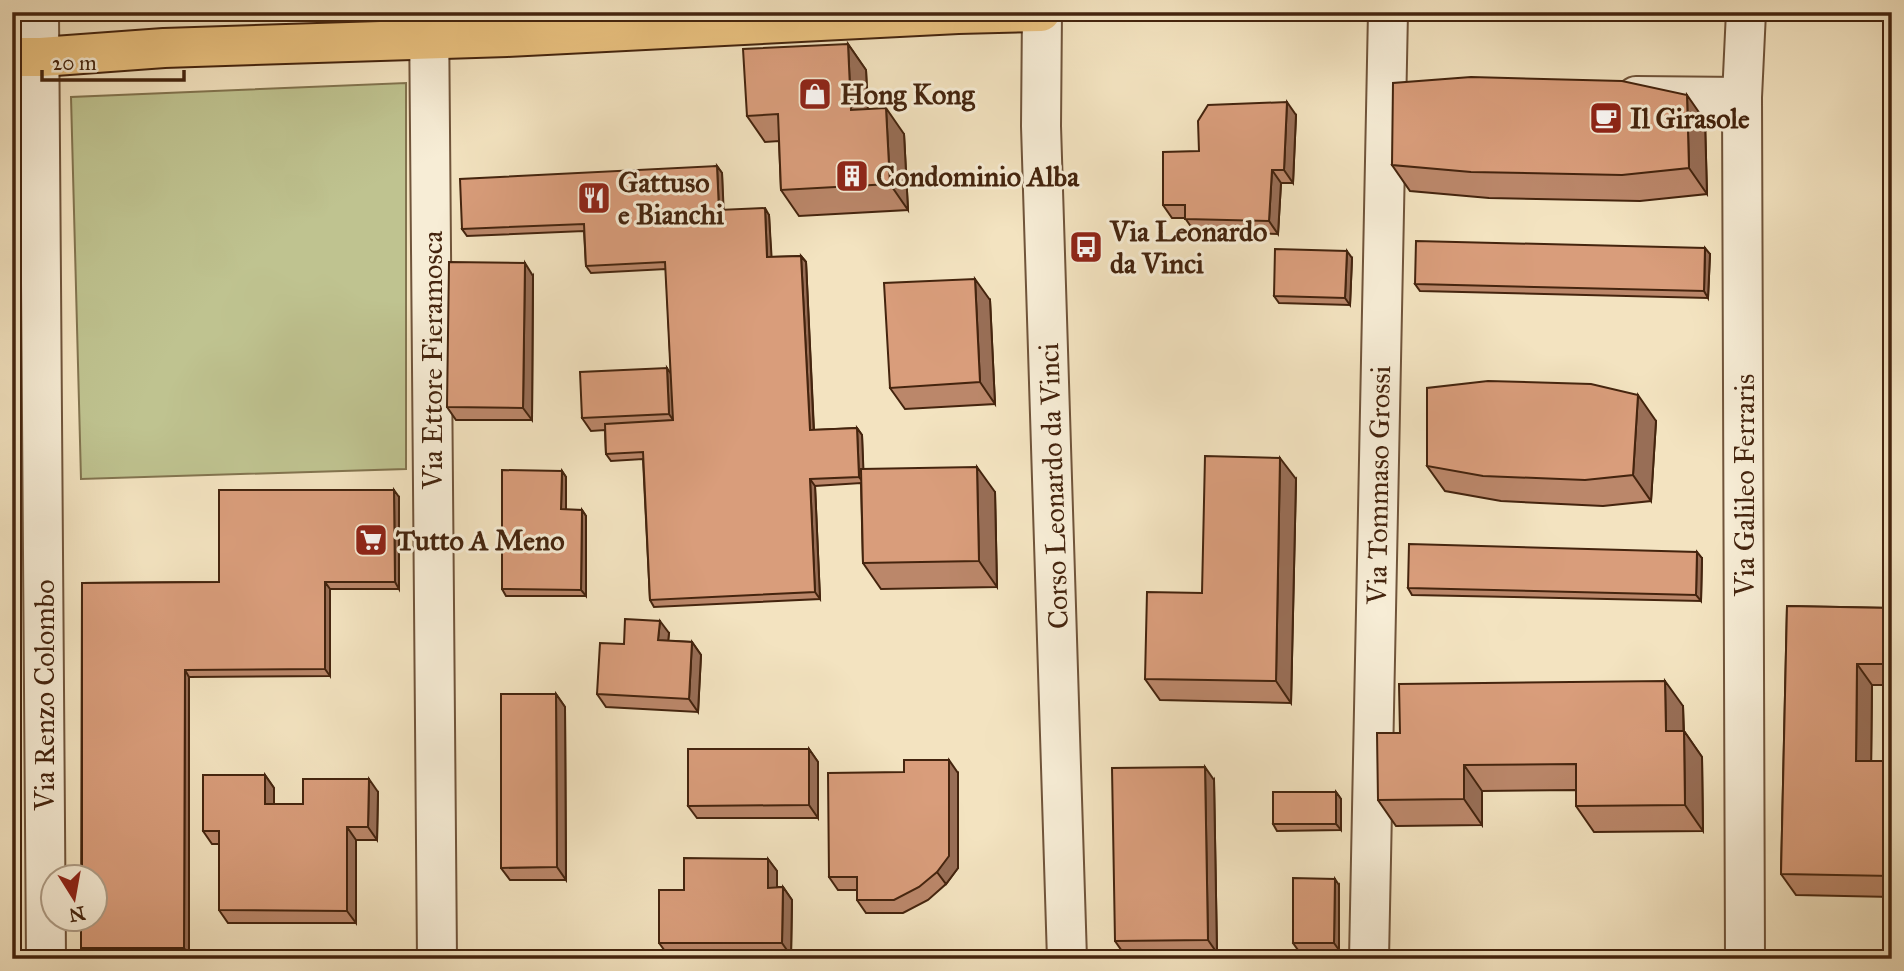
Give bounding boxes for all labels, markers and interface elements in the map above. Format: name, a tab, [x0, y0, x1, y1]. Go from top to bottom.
scale bar	[42, 38, 184, 82]
text: 20 m	[52, 50, 97, 76]
shop icon: Hong Kong	[796, 75, 834, 113]
place label: Hong Kong	[840, 77, 975, 112]
cafe icon: Il Girasole	[1587, 99, 1625, 137]
place label: Il Girasole	[1630, 101, 1750, 136]
building icon: Condominio Alba	[833, 157, 871, 195]
place label: Condominio Alba	[876, 159, 1080, 194]
place label: Gattuso e Bianchi	[618, 165, 724, 232]
restaurant icon: Gattuso e Bianchi	[575, 179, 613, 217]
place label: Via Leonardo da Vinci	[1109, 214, 1267, 281]
bus stop icon: Via Leonardo da Vinci	[1067, 228, 1105, 266]
street label: Via Ettore Fieramosca	[415, 231, 450, 490]
street label: Corso Leonardo da Vinci	[1031, 342, 1076, 630]
street label: Via Tommaso Grossi	[1359, 365, 1398, 606]
street label: Via Galileo Ferraris	[1727, 374, 1762, 597]
supermarket icon: Tutto A Meno	[352, 521, 390, 559]
place label: Tutto A Meno	[396, 523, 564, 558]
street label: Via Renzo Colombo	[27, 580, 62, 811]
north arrow	[38, 862, 108, 932]
text: N	[67, 901, 87, 927]

